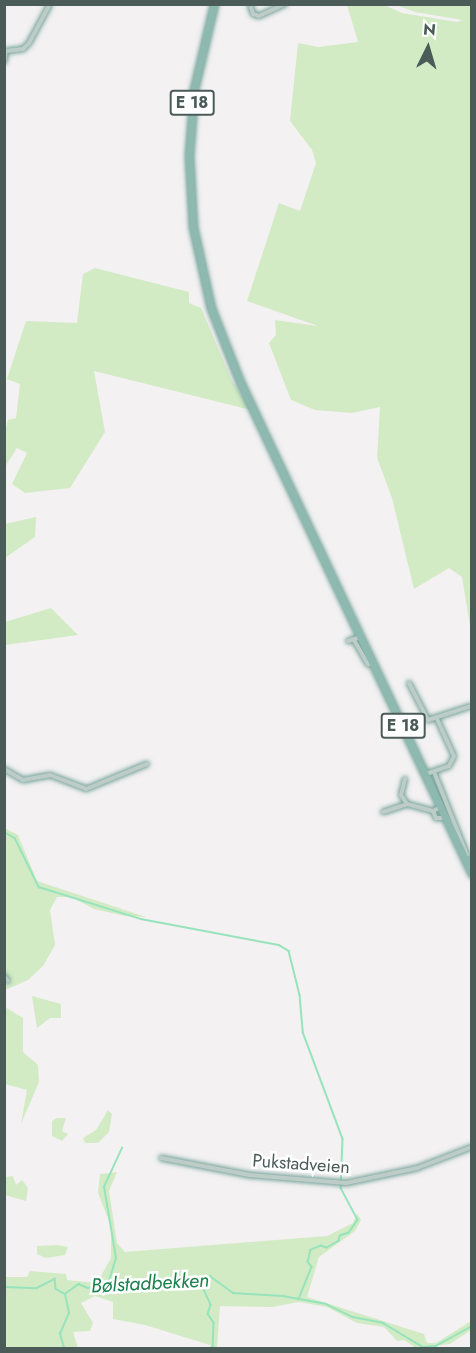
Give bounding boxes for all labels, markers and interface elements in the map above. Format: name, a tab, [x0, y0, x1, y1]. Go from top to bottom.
north arrow	[398, 18, 458, 78]
text: N	[422, 18, 437, 42]
road number: E 18	[170, 90, 214, 116]
road number: E 18	[380, 713, 426, 739]
street label: Pukstadveien	[252, 1150, 350, 1178]
water label: Bølstadbekken	[90, 1268, 210, 1298]

